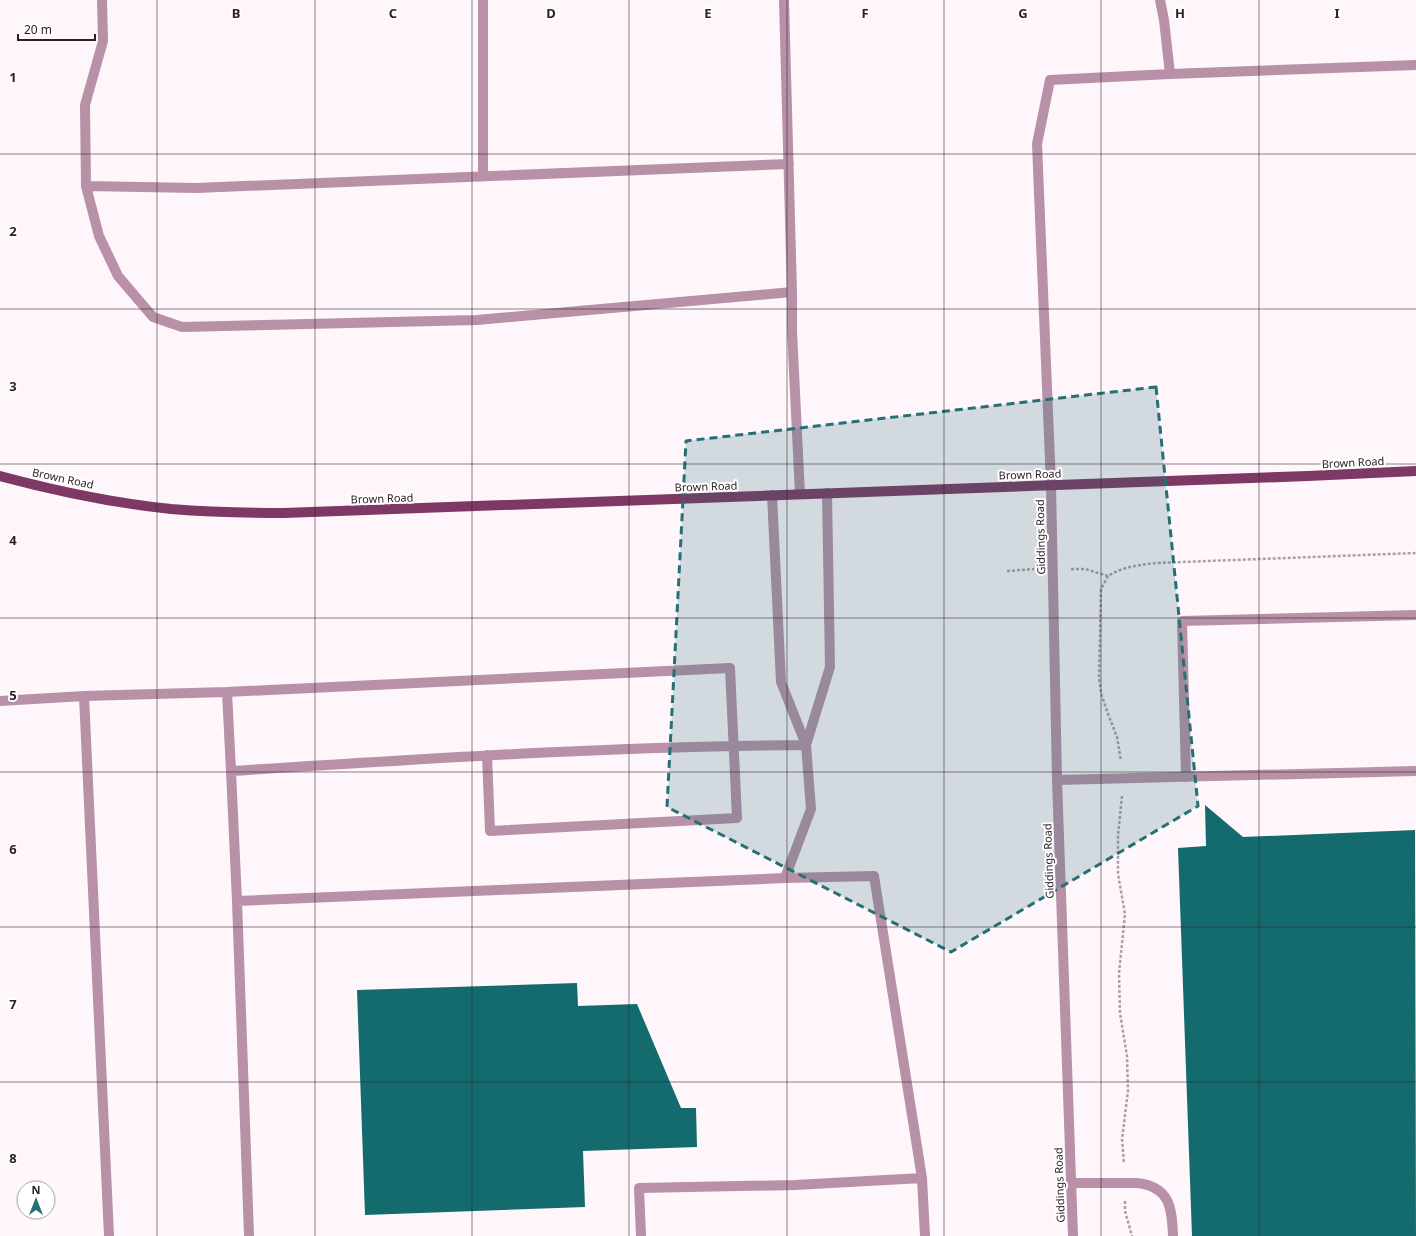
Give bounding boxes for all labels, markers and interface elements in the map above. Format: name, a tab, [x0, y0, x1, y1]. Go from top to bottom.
text: B	[232, 4, 240, 22]
text: C	[389, 4, 397, 22]
text: D	[546, 4, 556, 22]
text: E	[704, 4, 712, 22]
text: F	[861, 4, 869, 22]
text: G	[1018, 4, 1028, 22]
text: H	[1175, 4, 1185, 22]
text: I	[1334, 4, 1340, 22]
scale bar	[18, 16, 95, 42]
text: 20 m	[24, 21, 52, 38]
text: 1	[9, 68, 17, 86]
text: 2	[9, 222, 17, 240]
text: 3	[9, 377, 17, 395]
street label: Brown Road	[1321, 453, 1385, 471]
street label: Brown Road	[31, 464, 95, 492]
street label: Brown Road	[998, 465, 1062, 483]
street label: Brown Road	[674, 477, 738, 495]
street label: Brown Road	[350, 489, 414, 507]
street label: Giddings Road	[1032, 499, 1048, 575]
text: 4	[9, 531, 17, 549]
text: 5	[9, 686, 17, 704]
street label: Giddings Road	[1039, 823, 1057, 899]
text: 6	[9, 840, 17, 858]
text: 7	[9, 995, 17, 1013]
street label: Giddings Road	[1050, 1147, 1068, 1223]
text: 8	[9, 1149, 17, 1167]
north arrow	[16, 1180, 56, 1220]
text: N	[32, 1182, 40, 1197]

